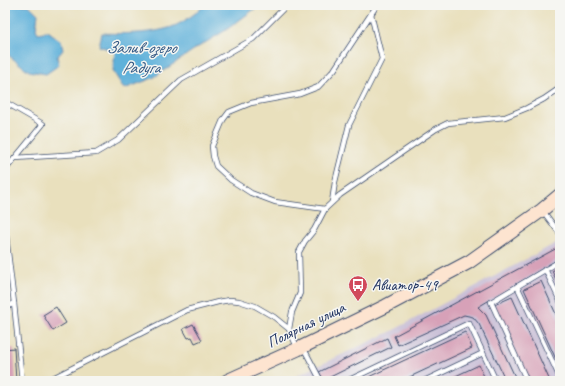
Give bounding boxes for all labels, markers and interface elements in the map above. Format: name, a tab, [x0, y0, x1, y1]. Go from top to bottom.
water label: Залив-озеро Радуга	[106, 37, 178, 78]
bus stop icon: Авиатор-49	[347, 274, 369, 302]
place label: Авиатор-49	[372, 275, 439, 295]
street label: Полярная улица	[264, 297, 349, 352]

